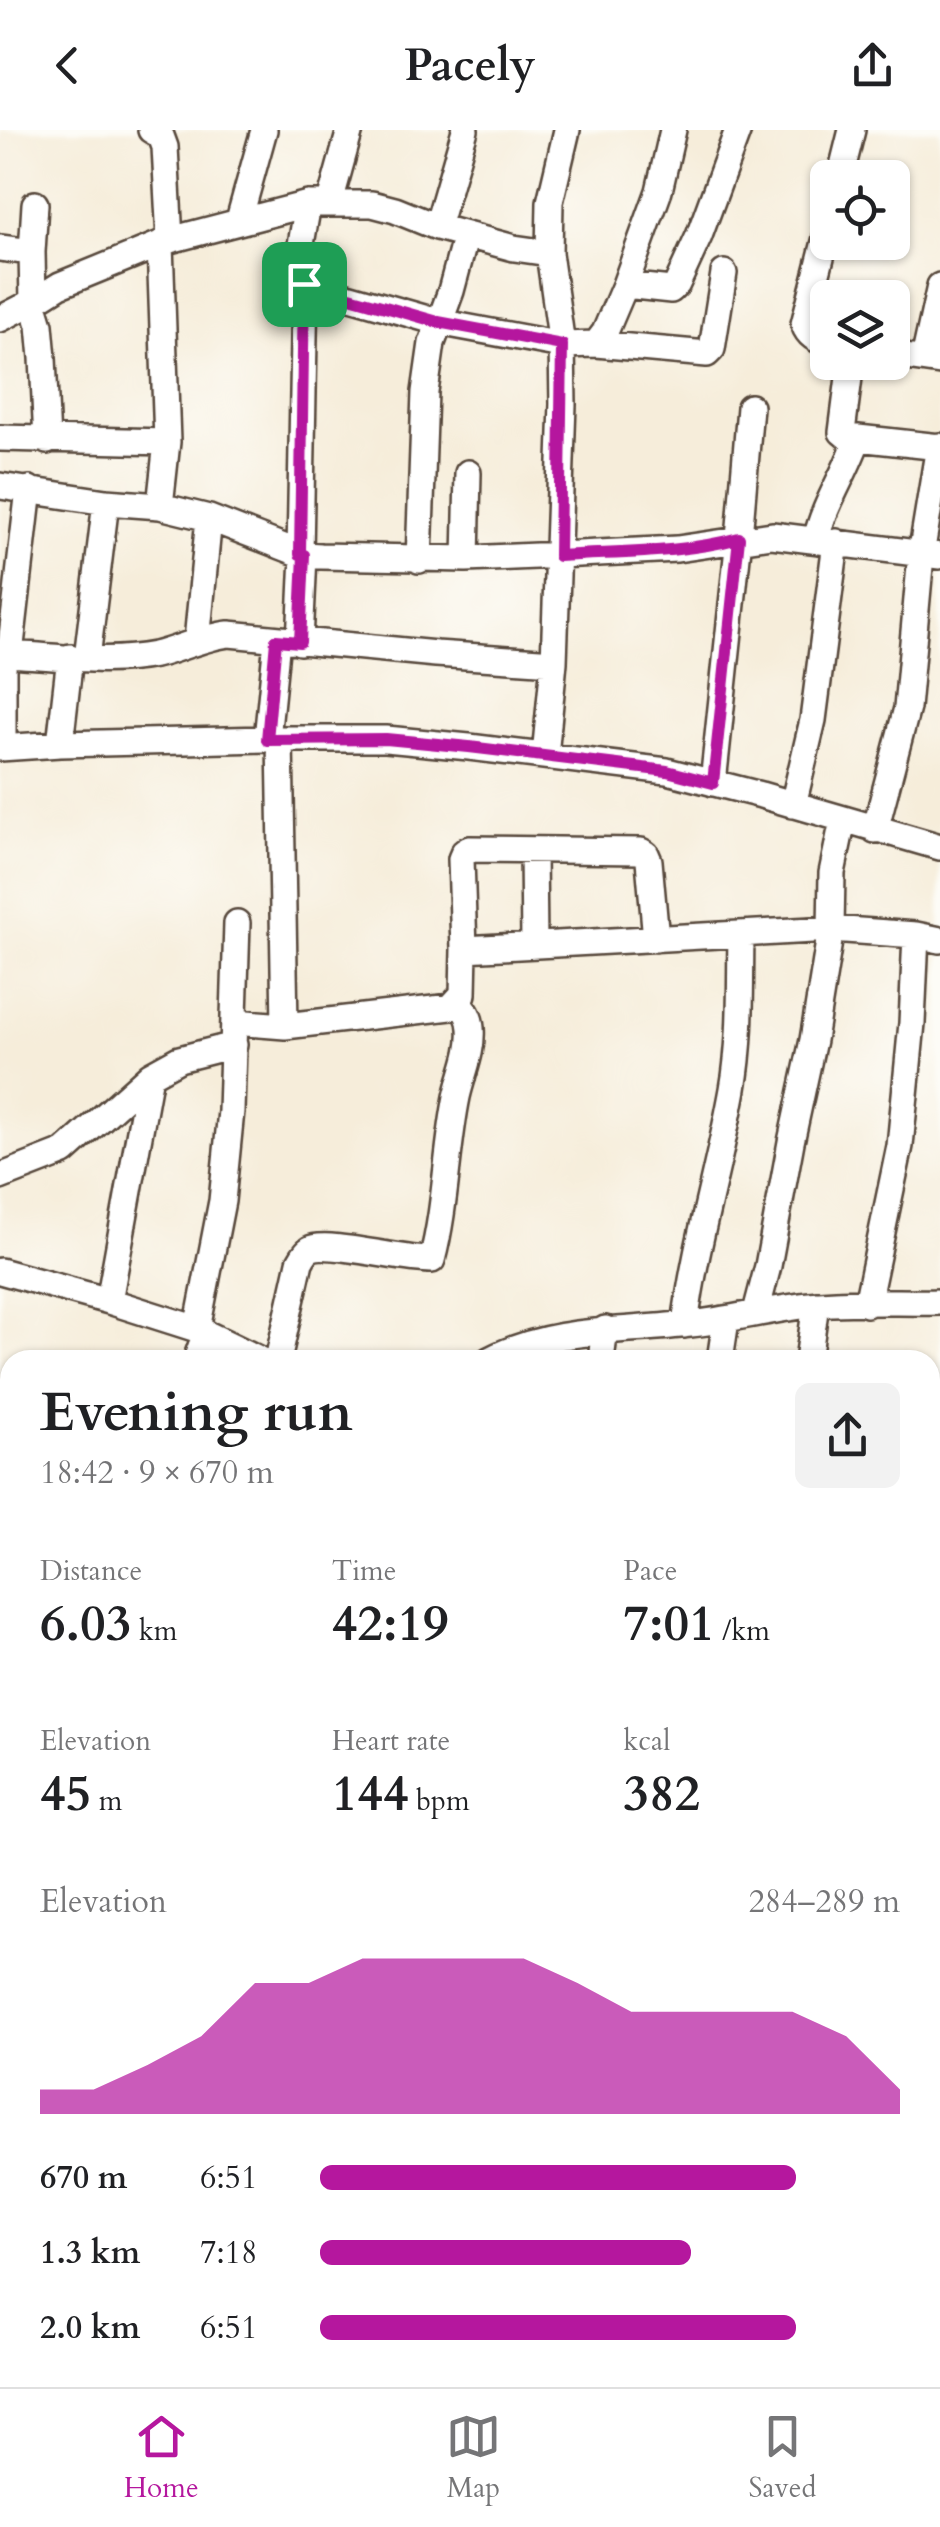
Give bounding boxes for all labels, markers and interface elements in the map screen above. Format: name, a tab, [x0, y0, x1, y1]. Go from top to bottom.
text: Pacely	[404, 35, 536, 96]
icon: back	[40, 38, 95, 93]
icon: share	[845, 38, 900, 93]
map controls	[810, 160, 910, 380]
button: locate	[810, 160, 910, 260]
pin	[262, 242, 347, 327]
icon: arrive	[277, 257, 332, 312]
button: layers	[810, 280, 910, 380]
text: Evening run	[40, 1376, 353, 1450]
button: share	[795, 1383, 900, 1488]
text: 18:42 · 9 × 670 m	[40, 1451, 274, 1495]
text: Distance	[40, 1552, 142, 1590]
text: Time	[332, 1552, 396, 1590]
text: Pace	[623, 1552, 677, 1590]
text: 6.03	[40, 1590, 131, 1658]
text: 42:19	[332, 1590, 449, 1658]
text: 7:01	[623, 1590, 715, 1658]
text: km	[131, 1612, 178, 1650]
text: /km	[715, 1612, 770, 1650]
text: Elevation	[40, 1722, 151, 1760]
text: Heart rate	[332, 1722, 450, 1760]
text: kcal	[623, 1722, 670, 1760]
text: 45	[40, 1760, 91, 1828]
text: 144	[332, 1760, 409, 1828]
text: 382	[623, 1760, 700, 1828]
text: m	[91, 1782, 122, 1820]
text: bpm	[409, 1782, 470, 1820]
text: Elevation	[40, 1880, 167, 1924]
text: 284–289 m	[748, 1880, 900, 1924]
text: 670 m	[40, 2156, 127, 2200]
text: 6:51	[200, 2156, 257, 2200]
text: 1.3 km	[40, 2231, 140, 2275]
text: 7:18	[200, 2231, 257, 2275]
text: 2.0 km	[40, 2306, 140, 2350]
text: 6:51	[200, 2306, 257, 2350]
tab: Home	[124, 2409, 199, 2507]
tab: Map	[446, 2409, 501, 2507]
tab: Saved	[748, 2409, 816, 2507]

